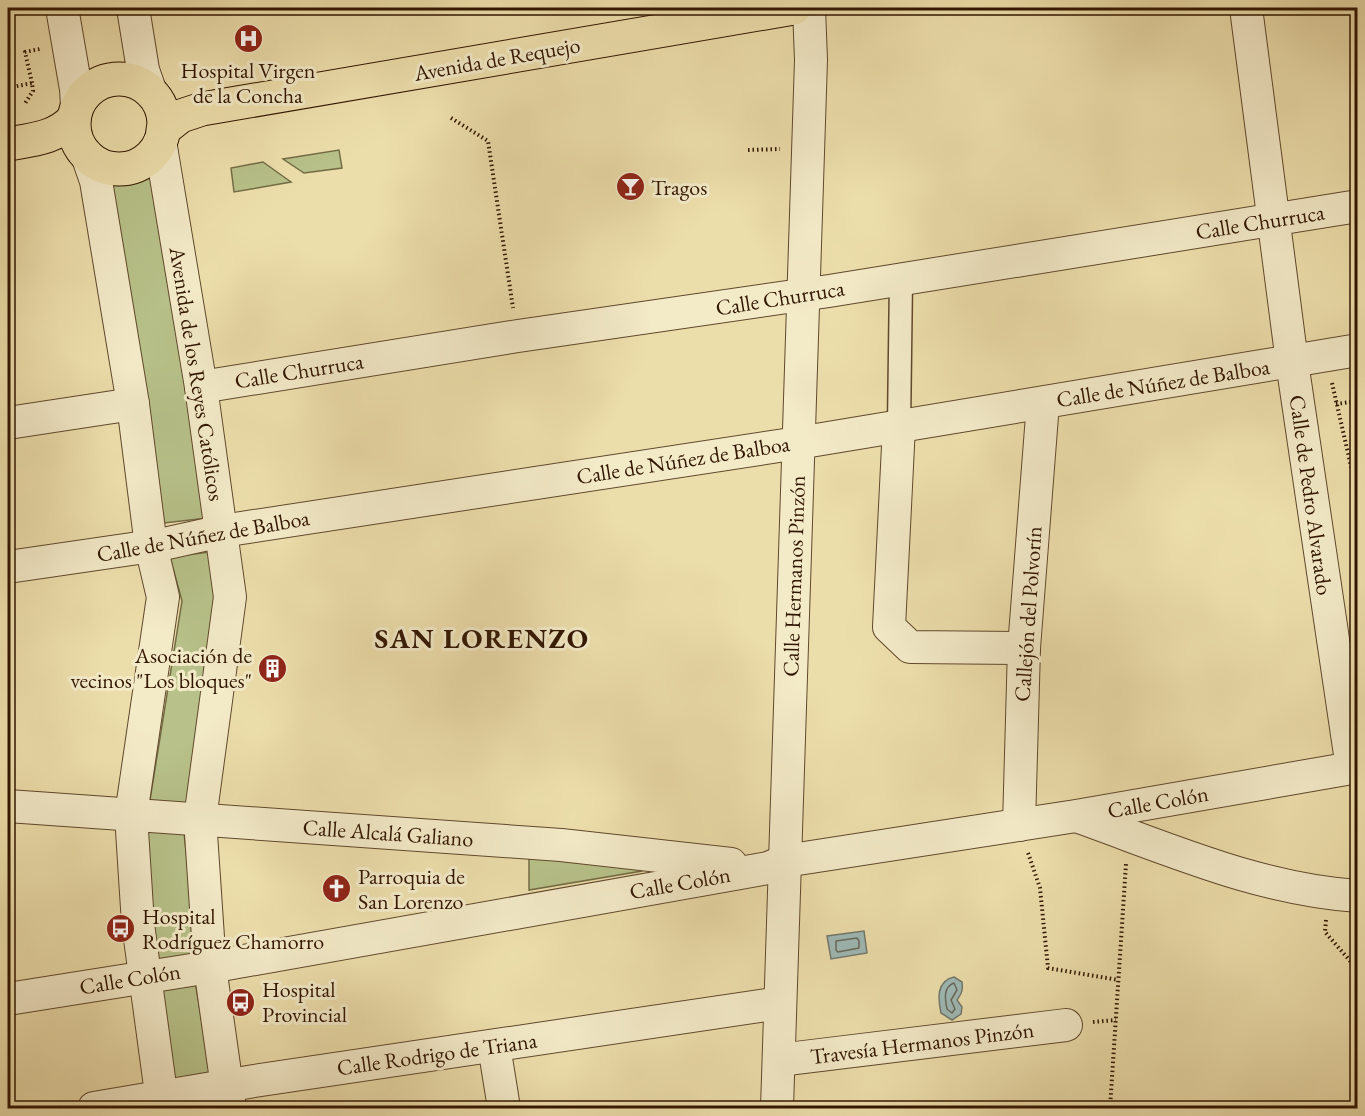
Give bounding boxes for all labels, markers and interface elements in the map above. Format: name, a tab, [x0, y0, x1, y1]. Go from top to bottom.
hospital icon: Hospital Virgen de la Concha	[232, 22, 264, 54]
street label: Avenida de Requejo	[411, 30, 583, 88]
place label: Hospital Virgen de la Concha	[181, 56, 316, 110]
bar icon: Tragos	[614, 171, 646, 203]
place label: Tragos	[651, 173, 707, 202]
street label: Calle Churruca	[1193, 197, 1327, 247]
street label: Avenida de los Reyes Católicos	[162, 244, 231, 503]
street label: Calle Churruca	[713, 273, 847, 323]
street label: Calle Churruca	[232, 346, 366, 396]
street label: Calle de Núñez de Balboa	[1054, 352, 1272, 414]
street label: Calle de Pedro Alvarado	[1283, 393, 1339, 597]
street label: Calle de Núñez de Balboa	[574, 429, 792, 491]
street label: Calle Hermanos Pinzón	[776, 474, 812, 677]
street label: Calle de Núñez de Balboa	[94, 503, 312, 569]
street label: Callejón del Polvorín	[1007, 525, 1049, 703]
district label: SAN LORENZO	[374, 620, 590, 656]
place label: Asociación de vecinos "Los bloques"	[70, 641, 252, 695]
building icon: Asociación de vecinos "Los bloques"	[257, 652, 289, 684]
street label: Calle Colón	[1105, 779, 1211, 825]
street label: Calle Alcalá Galiano	[302, 813, 474, 853]
street label: Calle Colón	[627, 860, 733, 906]
place label: Parroquia de San Lorenzo	[358, 862, 465, 916]
church icon: Parroquia de San Lorenzo	[321, 873, 353, 905]
place label: Hospital Rodríguez Chamorro	[142, 902, 324, 956]
bus stop icon: Hospital Rodríguez Chamorro	[105, 913, 137, 945]
street label: Calle Colón	[77, 957, 183, 1001]
place label: Hospital Provincial	[262, 975, 347, 1029]
bus stop icon: Hospital Provincial	[225, 986, 257, 1018]
street label: Travesía Hermanos Pinzón	[808, 1015, 1036, 1071]
street label: Calle Rodrigo de Triana	[335, 1026, 539, 1082]

